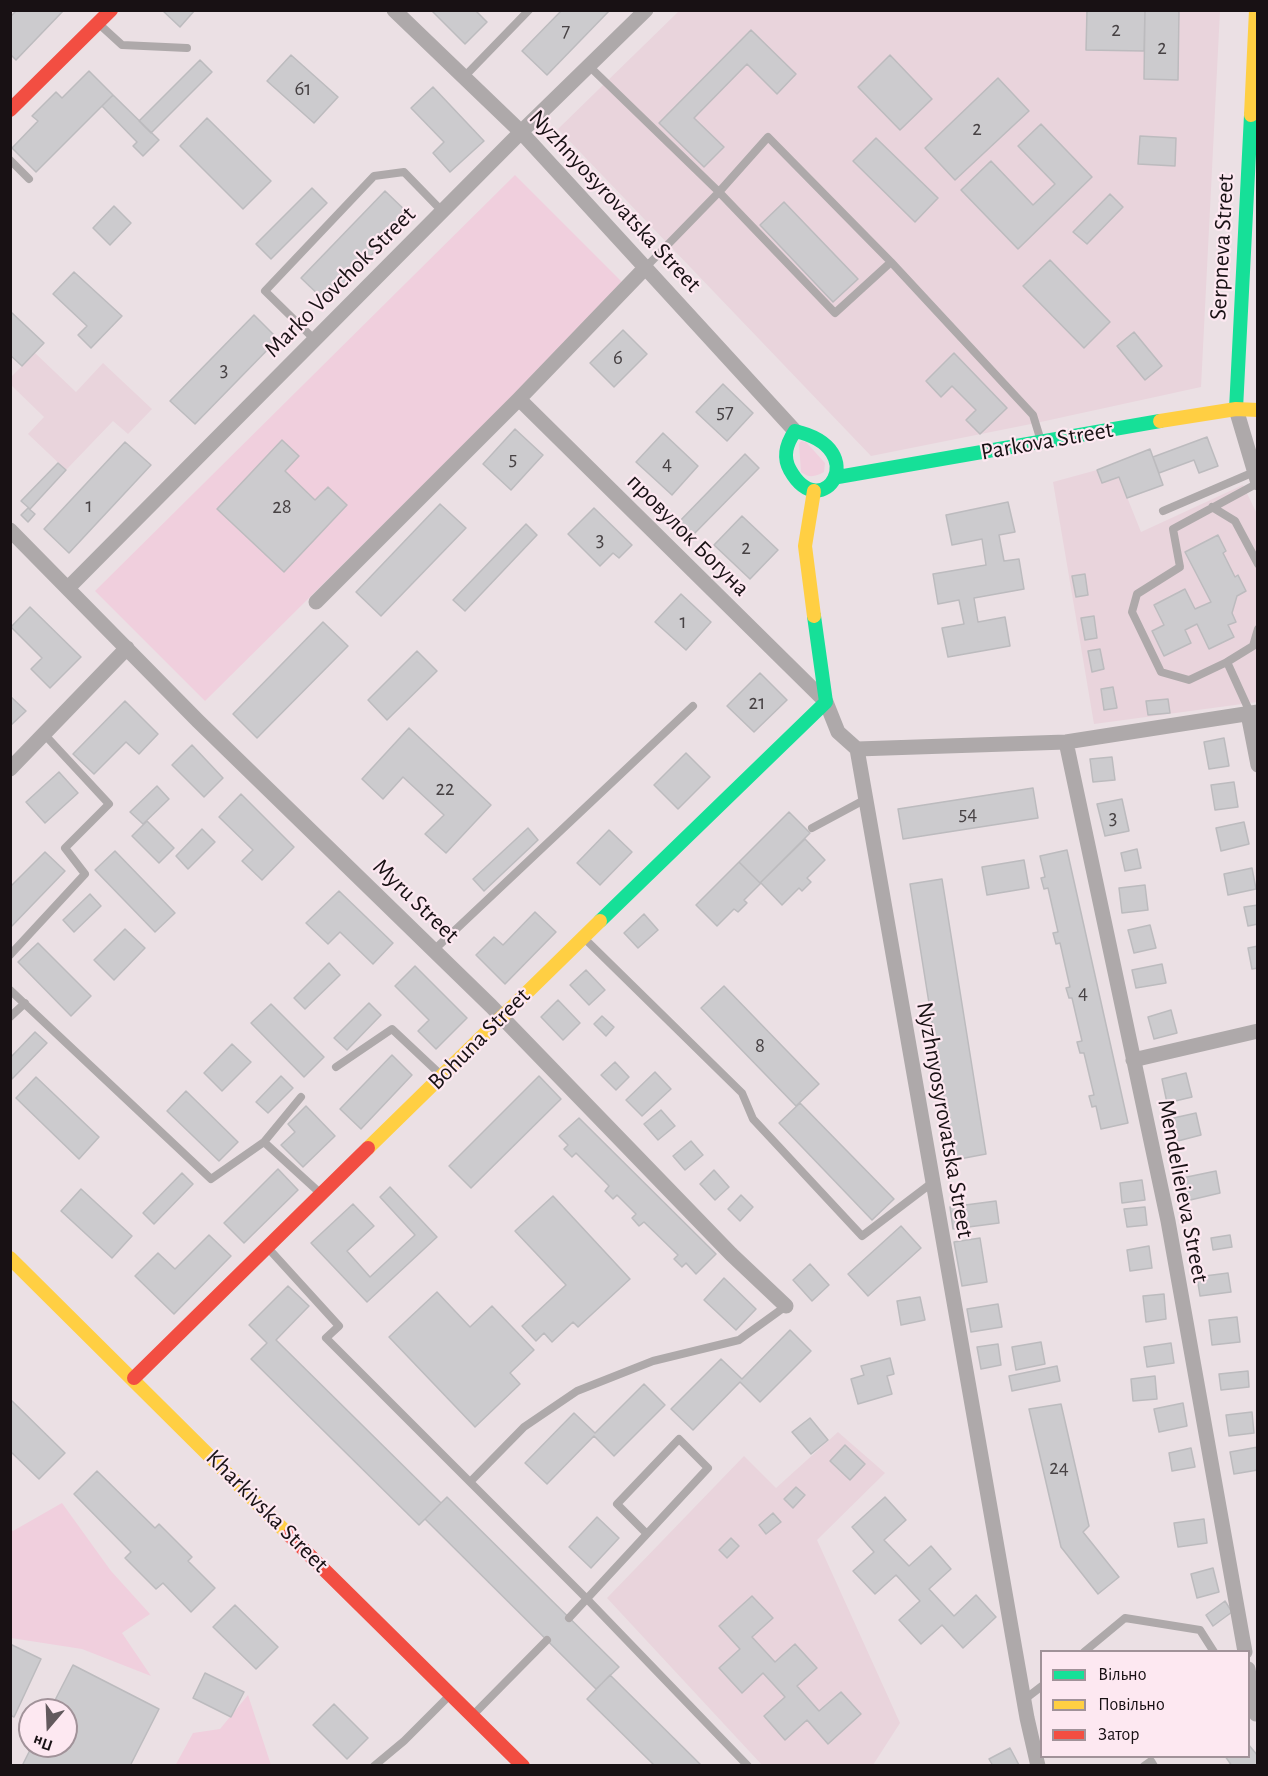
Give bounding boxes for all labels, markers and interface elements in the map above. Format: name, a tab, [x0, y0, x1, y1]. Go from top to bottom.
house number: 2	[1111, 17, 1121, 43]
house number: 7	[562, 18, 570, 44]
house number: 2	[1157, 35, 1167, 61]
house number: 61	[294, 76, 312, 102]
street label: Nyzhnyosyrovatska Street	[523, 104, 707, 298]
house number: 2	[972, 116, 982, 142]
street label: Serpneva Street	[1204, 173, 1240, 321]
street label: Marko Vovchok Street	[258, 200, 422, 364]
house number: 6	[613, 345, 623, 371]
house number: 3	[220, 357, 228, 383]
house number: 57	[716, 399, 734, 425]
street label: Parkova Street	[979, 415, 1115, 467]
house number: 5	[509, 446, 517, 472]
house number: 4	[662, 451, 672, 477]
street label: провулок Богуна	[621, 468, 755, 602]
house number: 1	[85, 493, 93, 519]
house number: 28	[272, 494, 292, 520]
house number: 3	[596, 527, 604, 553]
house number: 2	[741, 535, 751, 561]
house number: 1	[679, 609, 687, 635]
house number: 21	[749, 690, 765, 716]
house number: 22	[435, 776, 455, 802]
house number: 54	[959, 801, 977, 827]
house number: 3	[1109, 805, 1117, 831]
street label: Myru Street	[367, 853, 465, 949]
house number: 4	[1078, 980, 1088, 1006]
street label: Bohuna Street	[422, 982, 536, 1096]
street label: Nyzhnyosyrovatska Street	[910, 1000, 980, 1240]
house number: 8	[755, 1033, 765, 1059]
street label: Mendelieieva Street	[1151, 1097, 1215, 1285]
street label: Kharkivska Street	[200, 1444, 334, 1578]
house number: 24	[1049, 1455, 1069, 1481]
legend	[1040, 1650, 1250, 1758]
text: Вільно	[1098, 1666, 1146, 1684]
text: Повільно	[1098, 1696, 1165, 1714]
north arrow	[18, 1698, 78, 1758]
text: Затор	[1098, 1726, 1139, 1744]
text: Пн	[31, 1732, 55, 1754]

